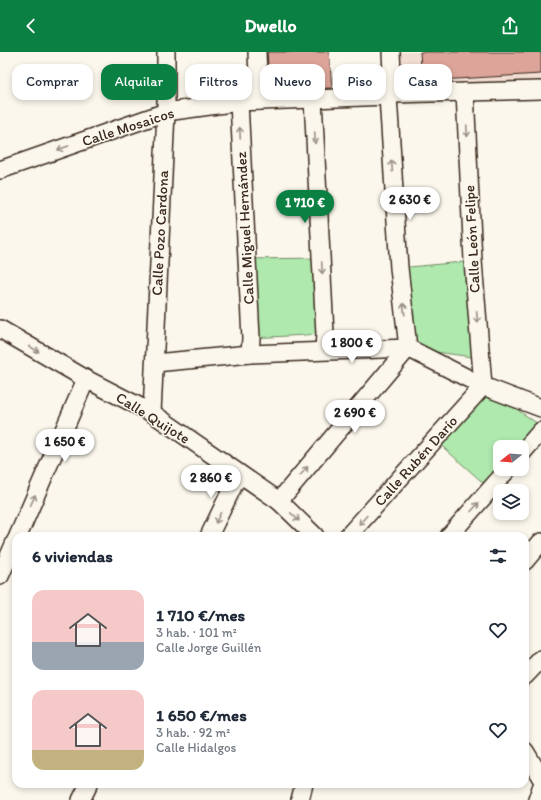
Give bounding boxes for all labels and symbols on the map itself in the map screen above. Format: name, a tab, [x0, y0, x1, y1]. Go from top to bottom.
street label: Calle Mosaicos	[80, 104, 177, 150]
one-way arrow	[463, 124, 470, 137]
one-way arrow	[236, 127, 244, 140]
one-way arrow	[312, 131, 319, 144]
one-way arrow	[56, 145, 69, 152]
street label: Calle Miguel Hernández	[232, 151, 258, 305]
one-way arrow	[389, 160, 396, 173]
street label: Calle Pozo Cardona	[148, 170, 172, 296]
street label: Calle León Felipe	[460, 184, 484, 294]
pin: 2 630 €	[373, 187, 447, 221]
pin: 1 710 €	[268, 190, 342, 224]
one-way arrow	[318, 261, 326, 274]
one-way arrow	[400, 303, 407, 316]
one-way arrow	[473, 310, 480, 323]
pin: 1 800 €	[315, 330, 389, 364]
one-way arrow	[28, 345, 40, 353]
street label: Calle Quijote	[113, 388, 193, 448]
pin: 2 690 €	[318, 400, 392, 434]
street label: Calle Rubén Darío	[371, 412, 461, 510]
pin: 1 650 €	[28, 429, 102, 463]
north arrow	[493, 440, 529, 476]
pin: 2 860 €	[174, 465, 248, 499]
one-way arrow	[300, 466, 309, 477]
one-way arrow	[30, 495, 38, 507]
one-way arrow	[470, 501, 479, 512]
one-way arrow	[214, 512, 221, 524]
one-way arrow	[290, 512, 300, 522]
one-way arrow	[359, 514, 368, 524]

